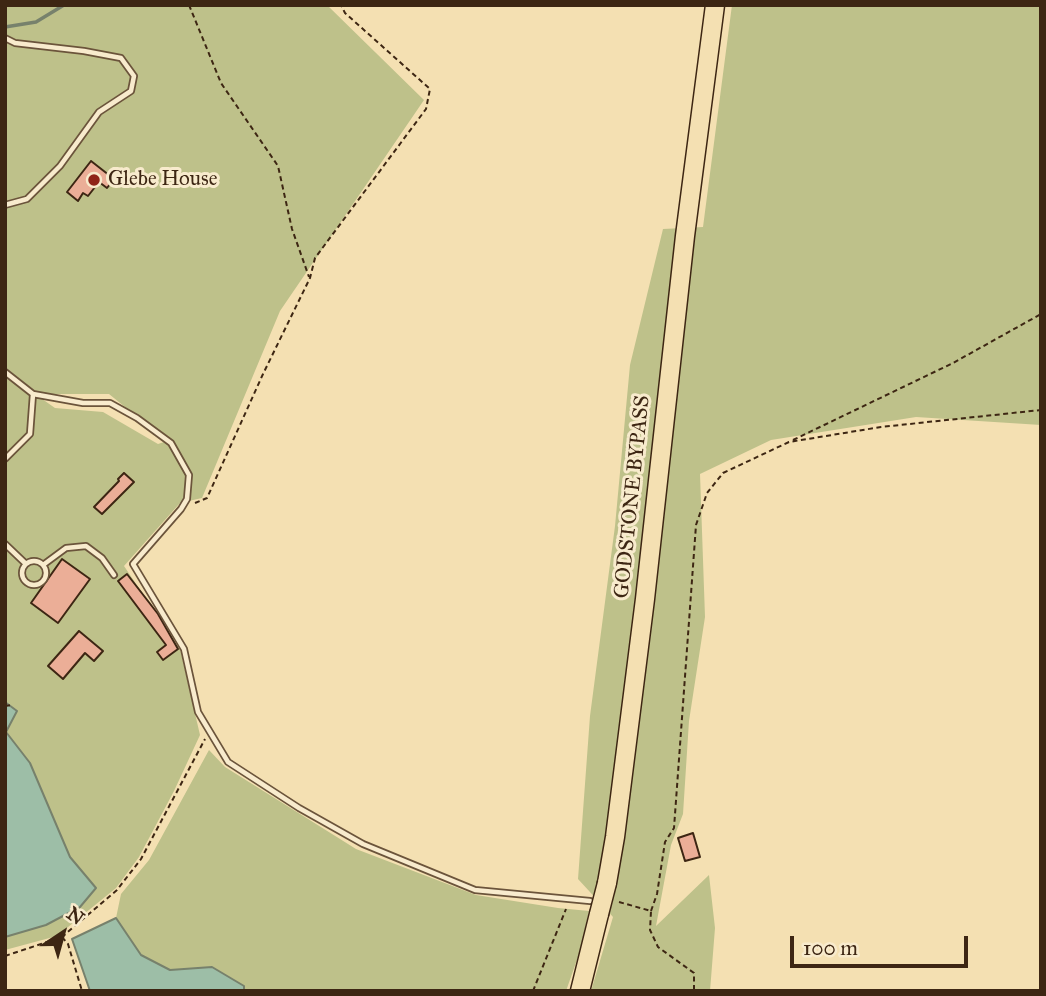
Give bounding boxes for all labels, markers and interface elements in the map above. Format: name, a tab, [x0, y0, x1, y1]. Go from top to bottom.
place label: Glebe House	[108, 167, 217, 193]
marker: Glebe House	[86, 172, 102, 188]
street label: GODSTONE BYPASS	[610, 394, 656, 600]
north arrow	[28, 898, 98, 968]
text: N	[62, 902, 89, 930]
scale bar	[794, 922, 972, 966]
text: 100 m	[803, 935, 858, 961]

